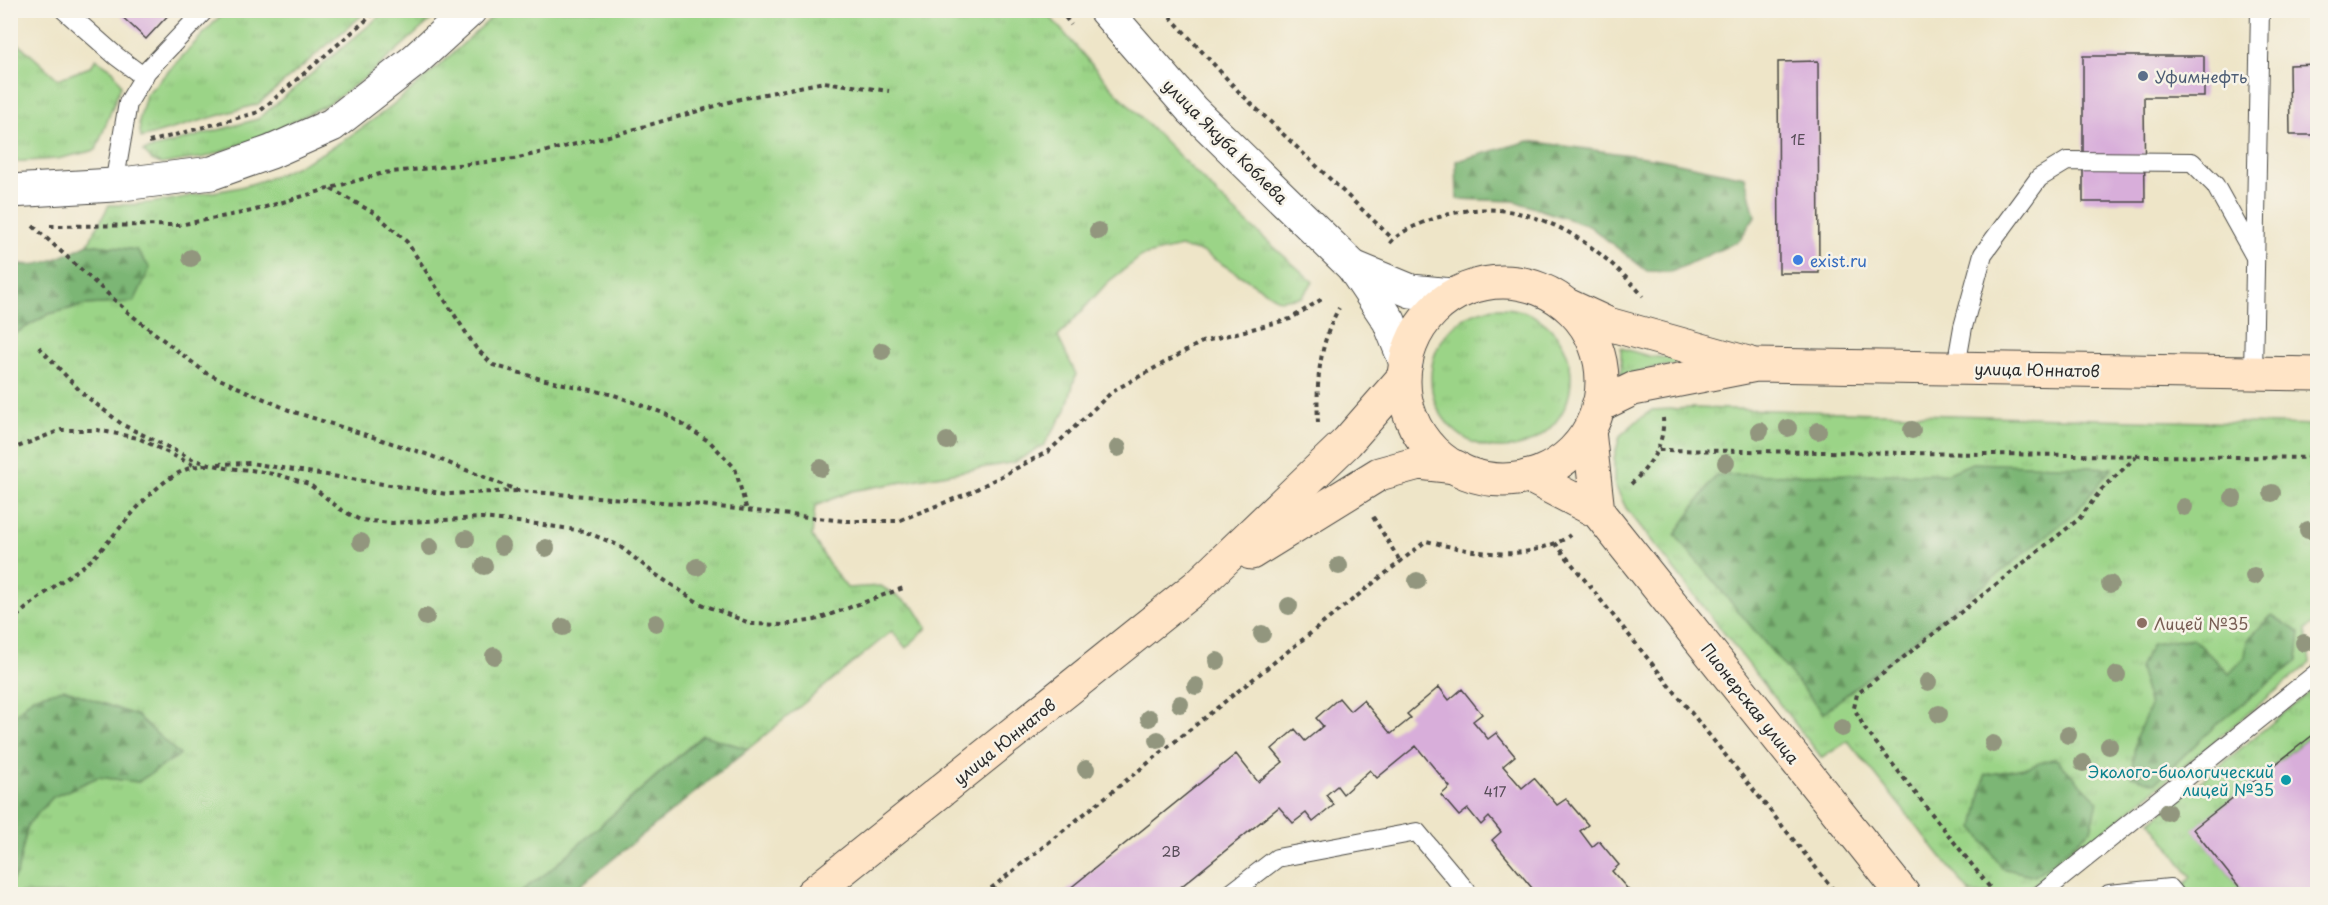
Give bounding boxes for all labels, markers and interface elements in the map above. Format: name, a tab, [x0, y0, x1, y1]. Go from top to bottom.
place label: Уфимнефть	[2155, 64, 2248, 88]
marker: Уфимнефть	[2136, 69, 2150, 83]
street label: улица Якуба Коблева	[1158, 73, 1294, 209]
house number: 1Е	[1790, 129, 1806, 150]
place label: exist.ru	[1810, 248, 1867, 272]
marker: exist.ru	[1791, 253, 1805, 267]
street label: улица Юннатов	[1974, 356, 2100, 382]
place label: Лицей №35	[2154, 611, 2248, 635]
marker: Лицей №35	[2135, 616, 2149, 630]
street label: Пионерская улица	[1696, 638, 1806, 768]
street label: улица Юннатов	[948, 692, 1060, 790]
place label: Эколого-биологический лицей №35	[2088, 759, 2274, 801]
marker: Эколого-биологический лицей №35	[2279, 773, 2293, 787]
house number: 417	[1484, 781, 1506, 802]
house number: 2В	[1161, 841, 1181, 862]

